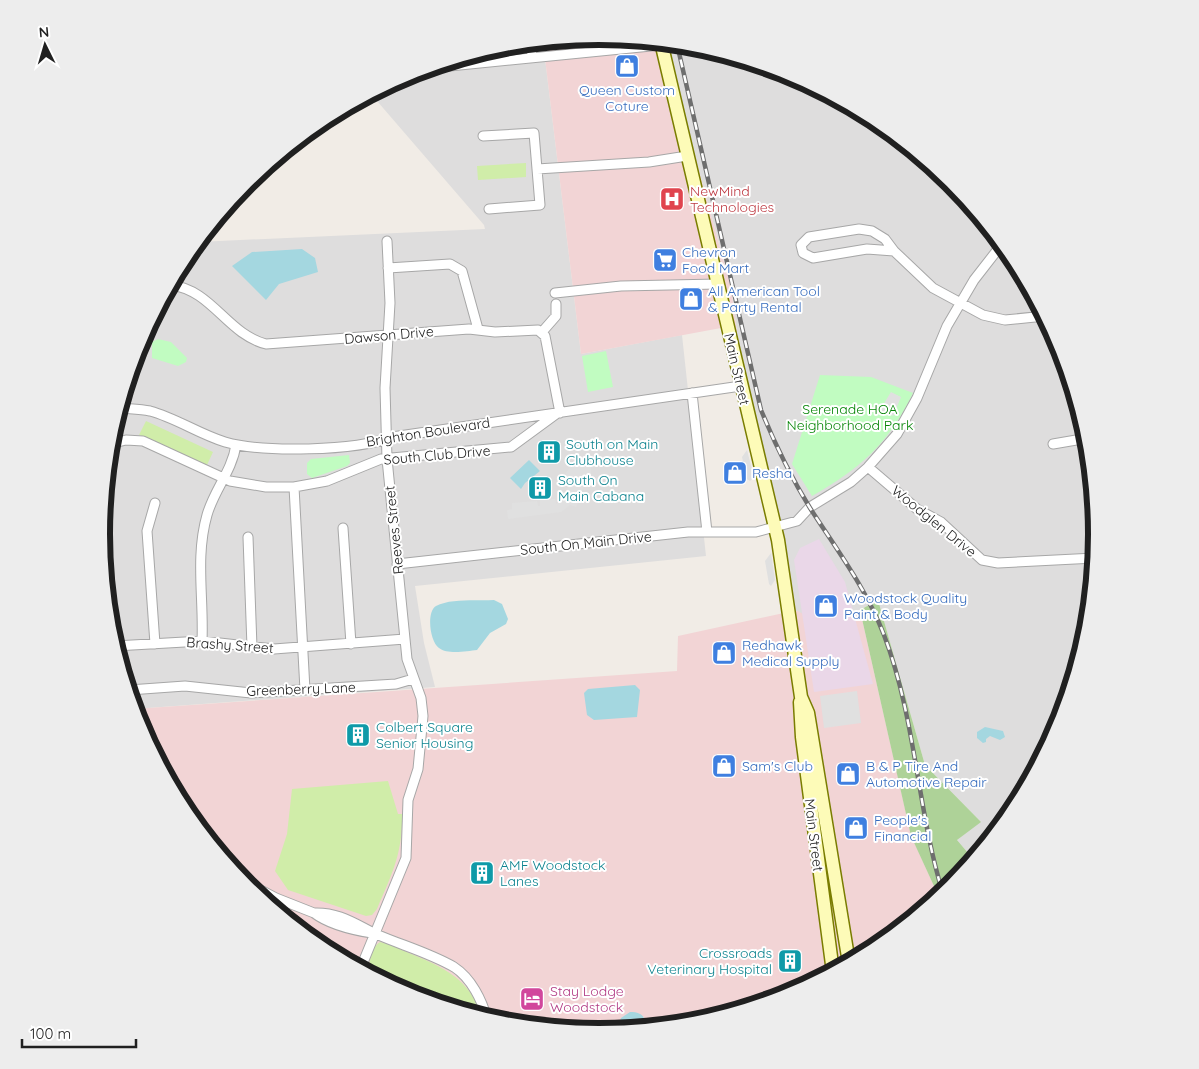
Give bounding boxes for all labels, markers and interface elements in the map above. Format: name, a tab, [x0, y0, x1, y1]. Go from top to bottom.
north arrow	[20, 20, 70, 70]
text: N	[38, 23, 50, 41]
shop icon: Queen Custom Coture	[614, 53, 640, 79]
place label: Queen Custom Coture	[579, 81, 675, 115]
place label: NewMind Technologies	[690, 182, 774, 216]
hospital icon: NewMind Technologies	[659, 186, 685, 212]
place label: Chevron Food Mart	[682, 243, 749, 277]
supermarket icon: Chevron Food Mart	[652, 247, 678, 273]
place label: All American Tool & Party Rental	[708, 282, 820, 316]
shop icon: All American Tool & Party Rental	[678, 286, 704, 312]
street label: Dawson Drive	[344, 322, 434, 348]
street label: Main Street	[720, 331, 754, 407]
park label: Serenade HOA Neighborhood Park	[787, 400, 913, 434]
street label: Brighton Boulevard	[365, 413, 491, 451]
place label: South on Main Clubhouse	[566, 435, 658, 469]
building icon: South on Main Clubhouse	[536, 439, 562, 465]
street label: South Club Drive	[383, 441, 491, 469]
shop icon: Resha	[722, 460, 748, 486]
place label: Resha	[752, 464, 792, 482]
place label: South On Main Cabana	[558, 471, 644, 505]
building icon: South On Main Cabana	[527, 475, 553, 501]
street label: Woodglen Drive	[888, 481, 980, 561]
street label: Reeves Street	[380, 485, 408, 575]
street label: South On Main Drive	[519, 527, 653, 559]
place label: Woodstock Quality Paint & Body	[844, 589, 967, 623]
shop icon: Woodstock Quality Paint & Body	[813, 593, 839, 619]
street label: Brashy Street	[186, 633, 274, 657]
place label: Redhawk Medical Supply	[742, 636, 840, 670]
shop icon: Redhawk Medical Supply	[711, 640, 737, 666]
street label: Greenberry Lane	[246, 678, 356, 700]
place label: Colbert Square Senior Housing	[376, 718, 473, 752]
building icon: Colbert Square Senior Housing	[345, 722, 371, 748]
shop icon: Sam's Club	[711, 753, 737, 779]
place label: Sam's Club	[742, 757, 813, 775]
place label: B & P Tire And Automotive Repair	[866, 757, 987, 791]
shop icon: B & P Tire And Automotive Repair	[835, 761, 861, 787]
street label: Main Street	[801, 798, 827, 873]
place label: People's Financial	[874, 811, 932, 845]
shop icon: People's Financial	[843, 815, 869, 841]
place label: AMF Woodstock Lanes	[500, 856, 606, 890]
building icon: AMF Woodstock Lanes	[469, 860, 495, 886]
place label: Crossroads Veterinary Hospital	[647, 944, 772, 978]
building icon: Crossroads Veterinary Hospital	[777, 948, 803, 974]
place label: Stay Lodge Woodstock	[550, 982, 624, 1016]
hotel icon: Stay Lodge Woodstock	[519, 986, 545, 1012]
scale bar	[22, 1016, 136, 1048]
text: 100 m	[30, 1024, 71, 1043]

